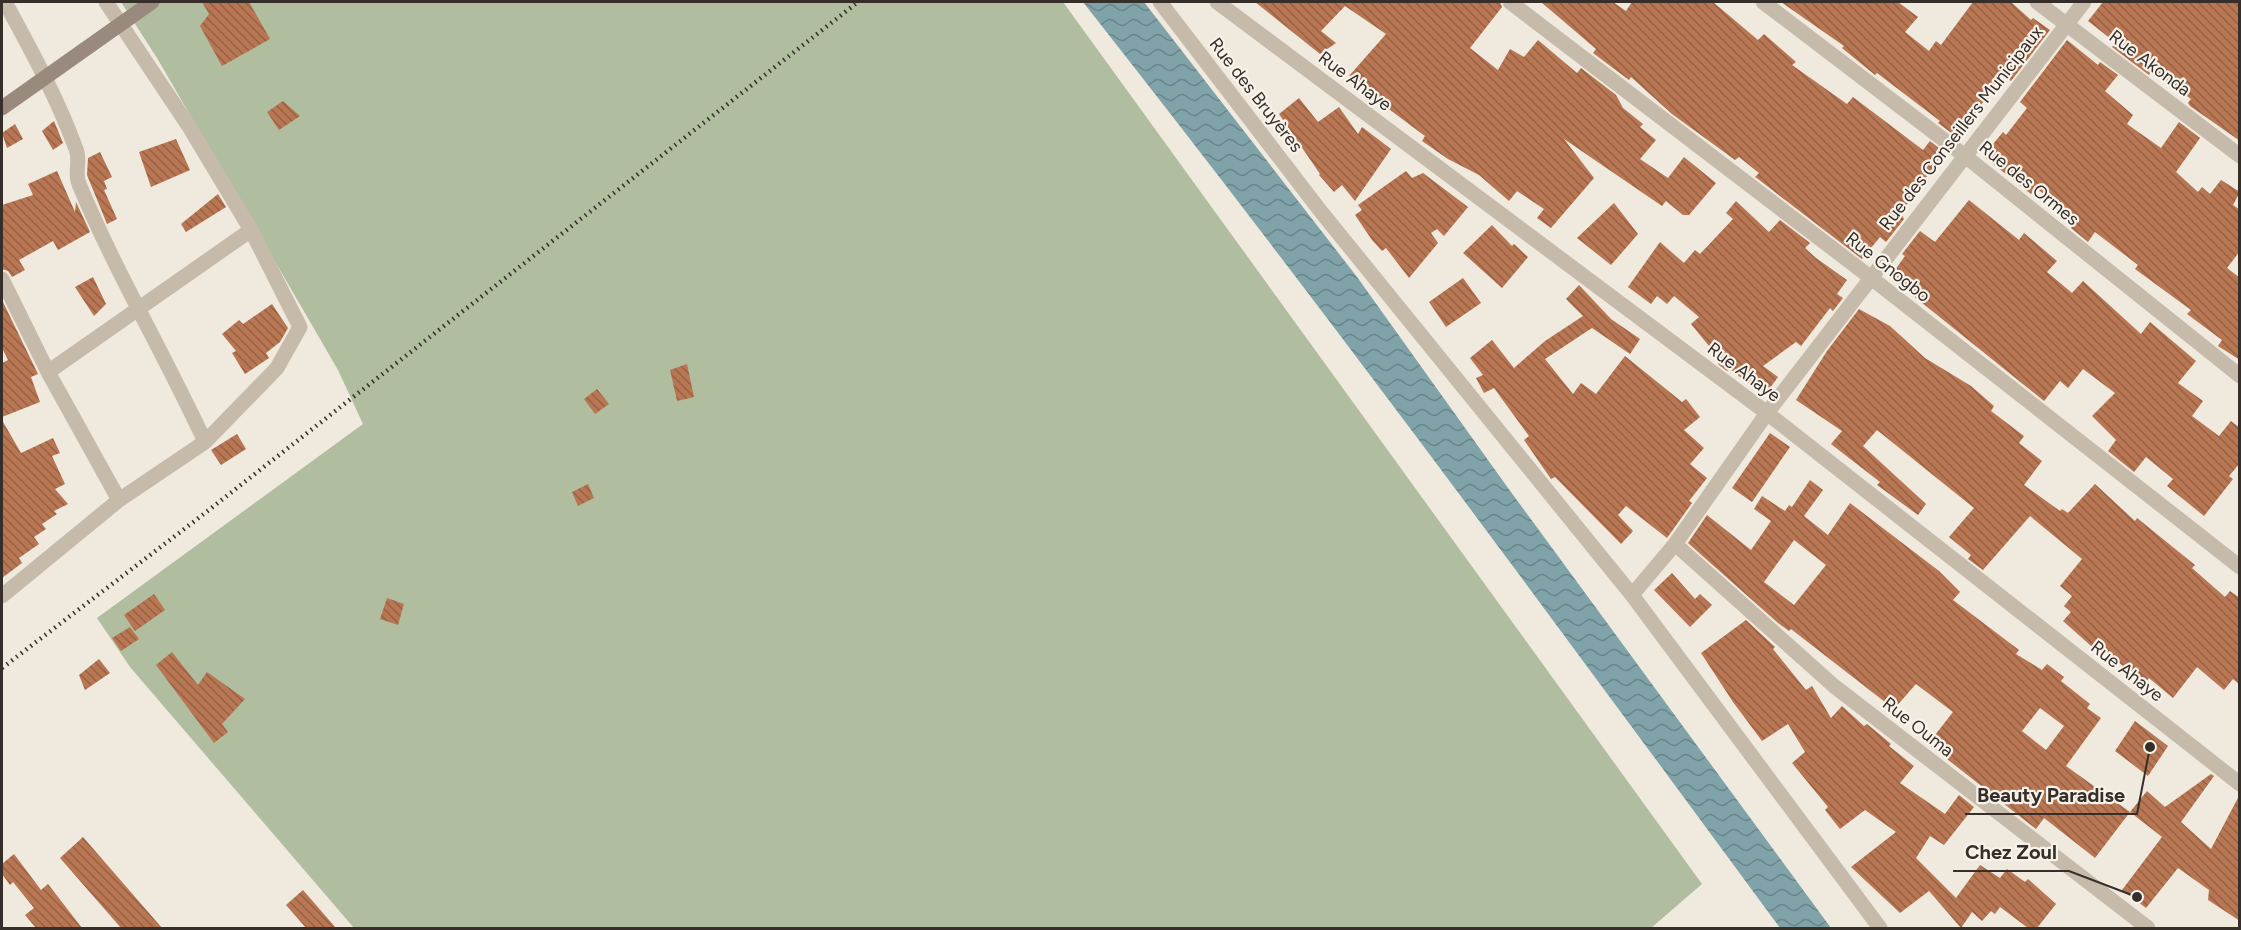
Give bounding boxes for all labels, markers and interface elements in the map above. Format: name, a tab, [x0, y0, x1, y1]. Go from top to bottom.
street label: Rue des Conseillers Municipaux	[1874, 21, 2048, 235]
street label: Rue Akonda	[2105, 25, 2195, 101]
street label: Rue des Bruyères	[1204, 33, 1308, 157]
street label: Rue Ahaye	[1314, 46, 1396, 116]
street label: Rue des Ormes	[1975, 136, 2083, 230]
street label: Rue Gnogbo	[1841, 227, 1935, 307]
street label: Rue Ahaye	[1703, 337, 1785, 407]
street label: Rue Ahaye	[2086, 636, 2168, 706]
street label: Rue Ouma	[1878, 692, 1958, 762]
callout: Beauty Paradise	[1965, 776, 2137, 814]
text: Beauty Paradise	[1977, 783, 2125, 807]
callout: Chez Zoul	[1953, 833, 2069, 871]
text: Chez Zoul	[1965, 840, 2057, 864]

